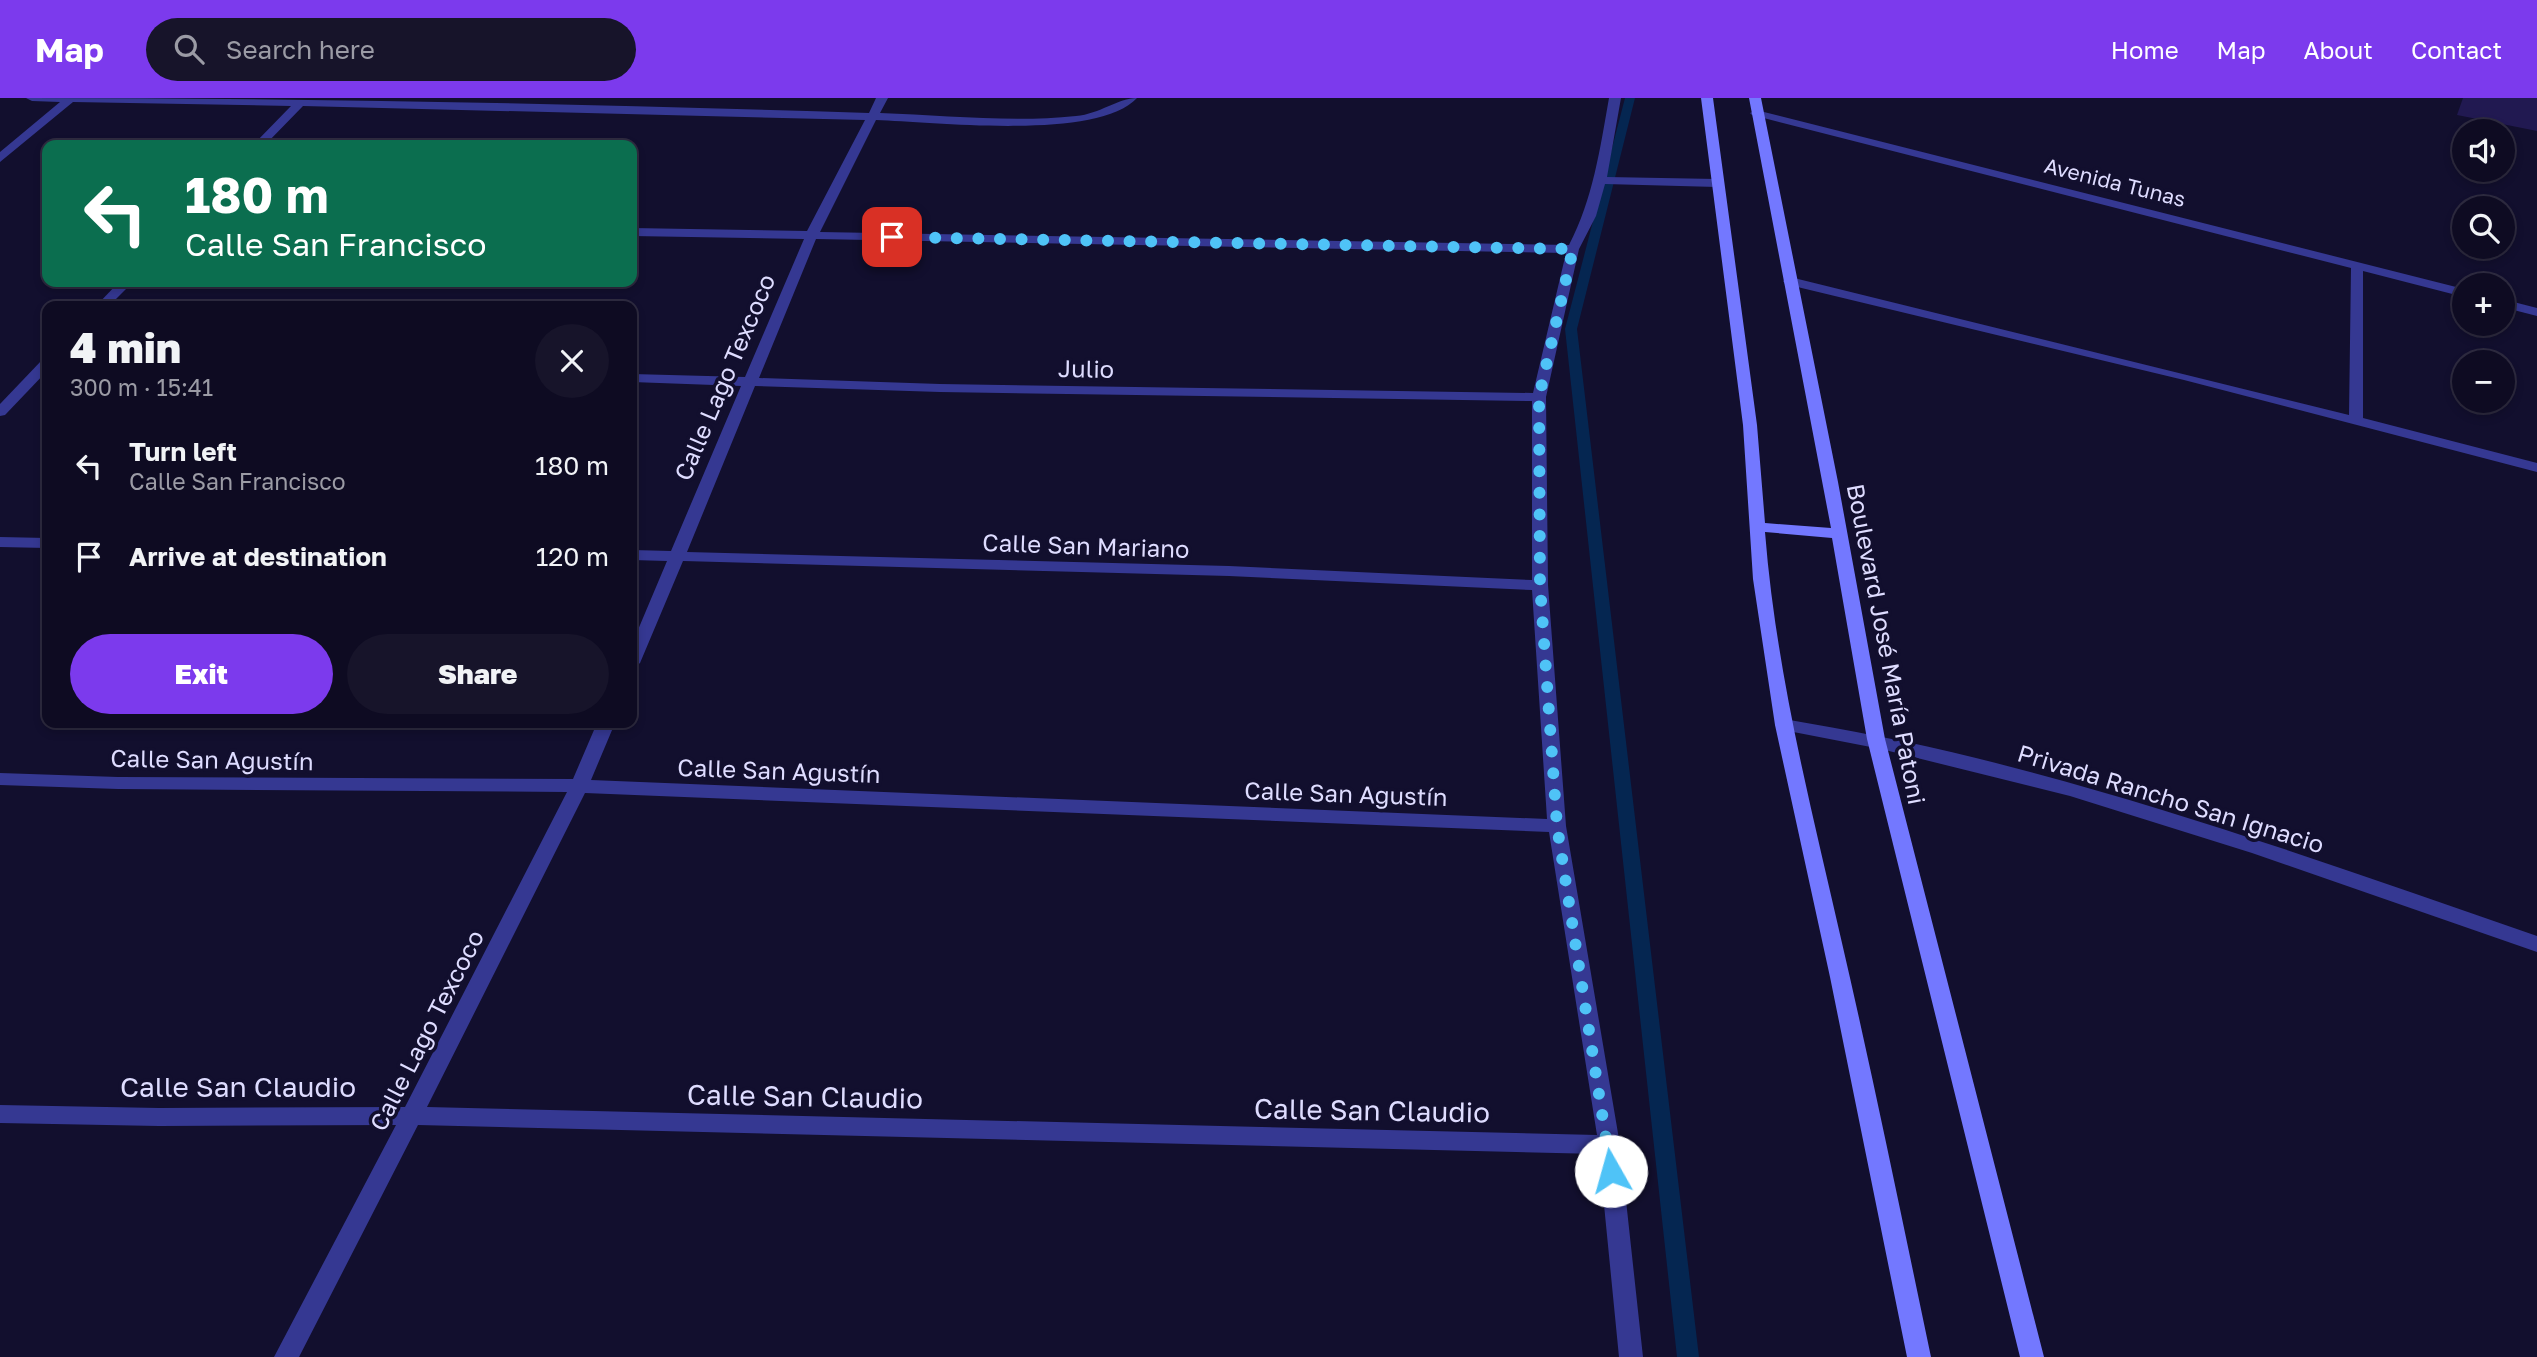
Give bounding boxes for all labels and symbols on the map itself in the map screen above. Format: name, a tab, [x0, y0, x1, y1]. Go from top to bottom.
street label: Avenida Tunas	[2042, 152, 2188, 212]
pin	[862, 207, 922, 267]
street label: Calle Lago Texcoco	[667, 269, 781, 485]
street label: Julio	[1058, 353, 1114, 383]
street label: Boulevard José María Patoni	[1842, 481, 1932, 807]
street label: Calle San Mariano	[982, 527, 1190, 563]
street label: Privada Rancho San Ignacio	[2014, 738, 2328, 858]
street label: Calle San Agustín	[110, 743, 314, 775]
street label: Calle San Agustín	[677, 752, 881, 788]
street label: Calle San Agustín	[1244, 775, 1448, 811]
street label: Calle Lago Texcoco	[363, 925, 489, 1135]
street label: Calle San Claudio	[120, 1070, 356, 1103]
street label: Calle San Claudio	[687, 1077, 923, 1115]
street label: Calle San Claudio	[1254, 1091, 1490, 1129]
position arrow	[1574, 1134, 1648, 1208]

